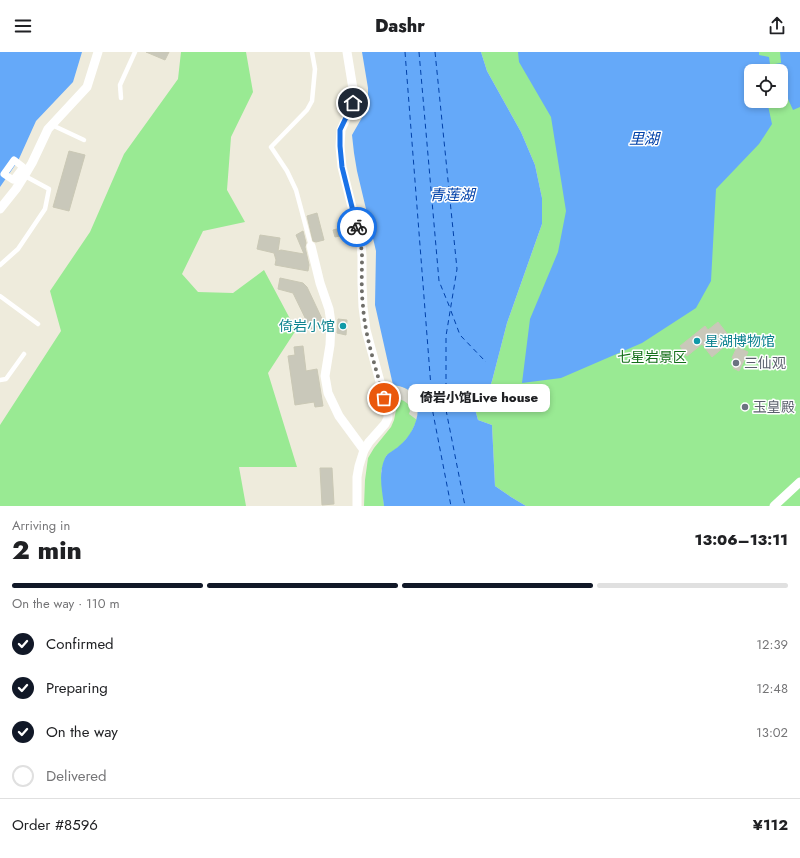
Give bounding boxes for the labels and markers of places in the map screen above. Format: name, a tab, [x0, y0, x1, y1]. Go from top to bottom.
pin	[336, 86, 370, 120]
place label: 倚岩小馆	[279, 316, 335, 336]
marker: 倚岩小馆	[338, 321, 348, 331]
place label: 星湖博物馆	[705, 331, 775, 351]
marker: 星湖博物馆	[692, 336, 702, 346]
place label: 三仙观	[744, 353, 786, 373]
marker: 三仙观	[731, 358, 741, 368]
pin	[367, 381, 401, 415]
callout: 倚岩小馆Live house	[408, 384, 550, 412]
place label: 玉皇殿	[753, 397, 795, 417]
marker: 玉皇殿	[740, 402, 750, 412]

